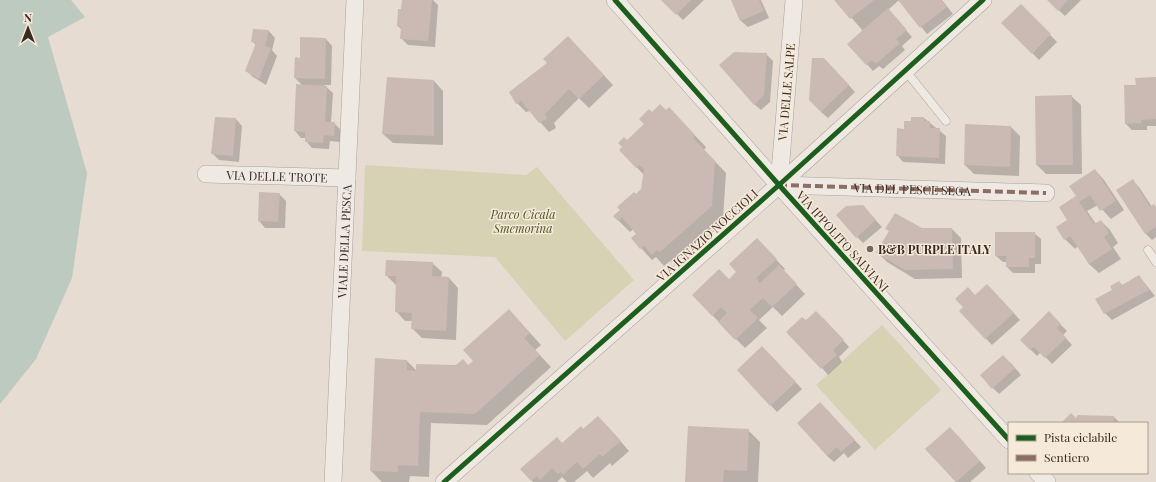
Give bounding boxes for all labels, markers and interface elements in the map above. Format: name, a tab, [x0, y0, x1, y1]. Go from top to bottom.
north arrow	[8, 8, 48, 48]
text: N	[24, 10, 32, 25]
street label: VIA DELLE SALPE	[774, 43, 798, 142]
street label: VIA DELLE TROTE	[225, 167, 328, 185]
street label: VIA DEL PESCE SEGA	[852, 179, 972, 199]
street label: VIALE DELLA PESCA	[333, 184, 355, 299]
street label: VIA IGNAZIO NOCCIOLI	[652, 185, 761, 286]
street label: VIA IPPOLITO SALVIANI	[793, 186, 893, 295]
park label: Parco Cicala Smemorina	[490, 206, 555, 236]
place label: B&B PURPLE ITALY	[878, 241, 991, 257]
marker: B&B PURPLE ITALY	[865, 244, 875, 254]
legend	[1008, 422, 1148, 474]
text: Pista ciclabile	[1044, 429, 1117, 445]
text: Sentiero	[1044, 449, 1090, 465]

